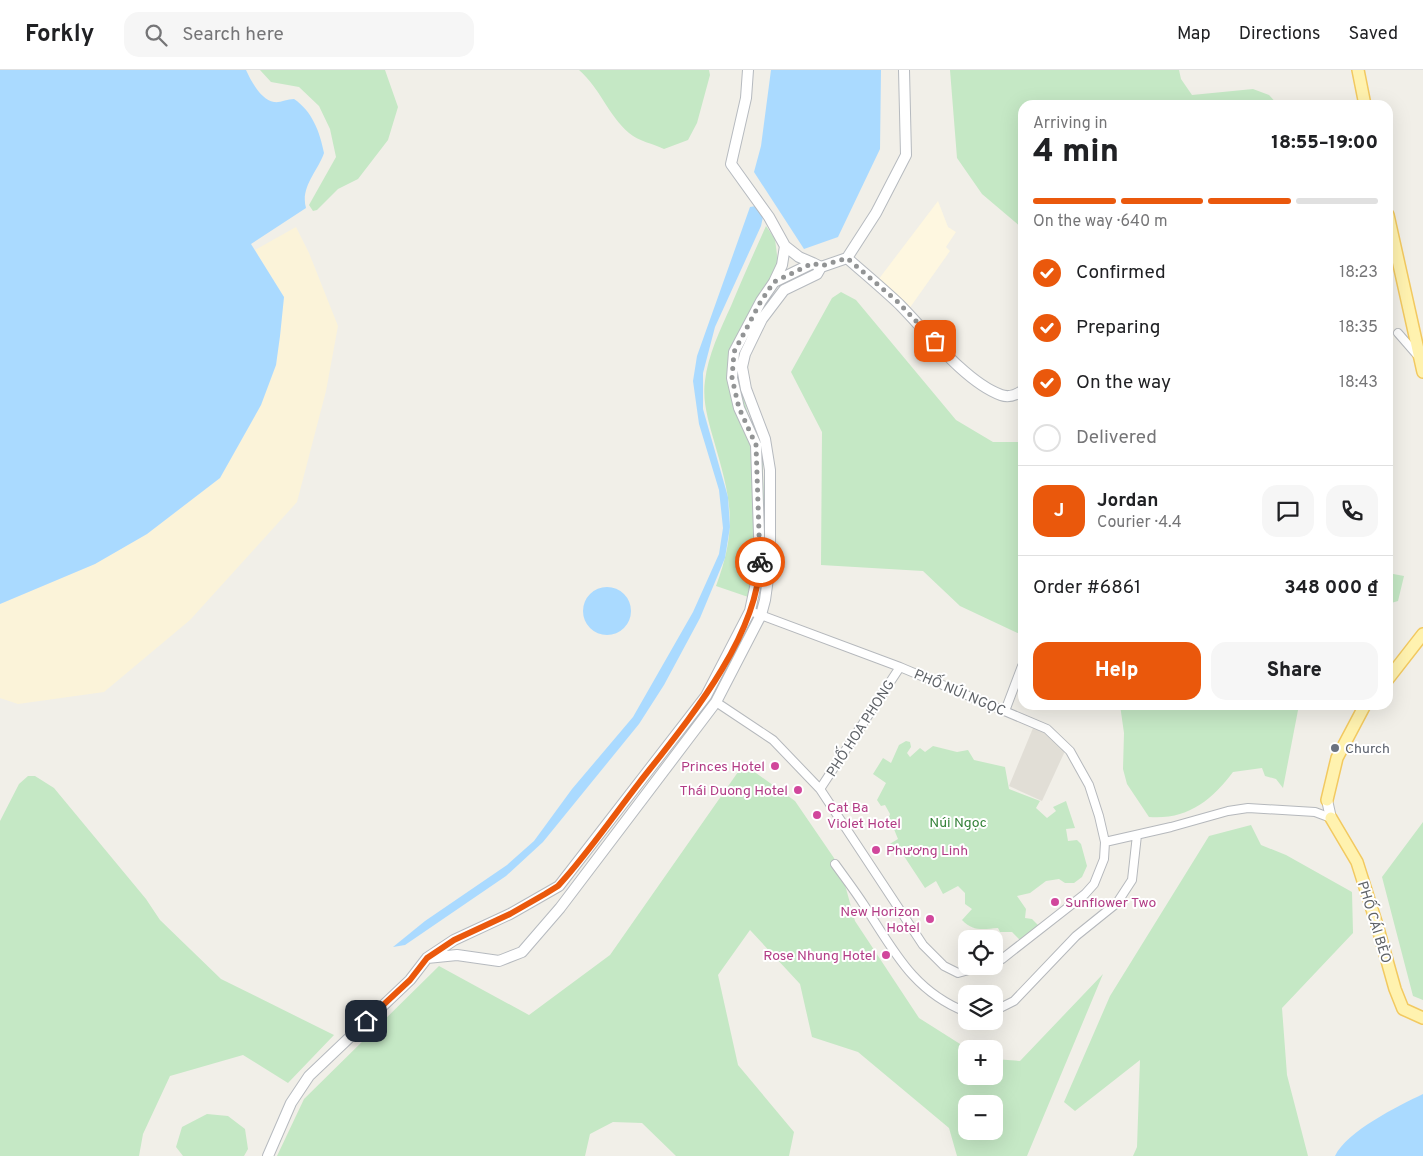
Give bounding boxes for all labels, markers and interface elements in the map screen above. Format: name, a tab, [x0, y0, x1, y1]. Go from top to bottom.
search box	[124, 12, 474, 57]
text: Forkly	[25, 20, 94, 50]
icon: search	[142, 21, 170, 49]
text: Search here	[182, 23, 284, 47]
text: Map	[1177, 23, 1211, 46]
text: Directions	[1239, 23, 1321, 46]
text: Saved	[1349, 23, 1398, 46]
text: Arriving in	[1033, 114, 1108, 134]
text: 18:55–19:00	[1271, 131, 1378, 155]
text: 4 min	[1033, 133, 1119, 173]
text: On the way · 640 m	[1033, 212, 1168, 232]
icon: check	[1033, 259, 1061, 287]
text: Confirmed	[1076, 261, 1166, 285]
text: 18:23	[1339, 263, 1378, 283]
icon: check	[1033, 314, 1061, 342]
text: Preparing	[1076, 316, 1160, 340]
text: 18:35	[1339, 318, 1378, 338]
pin	[914, 320, 956, 362]
icon: bag	[921, 327, 949, 355]
icon: check	[1033, 369, 1061, 397]
text: On the way	[1076, 371, 1171, 395]
text: 18:43	[1339, 373, 1378, 393]
text: Delivered	[1076, 426, 1157, 450]
button: chat	[1262, 485, 1314, 537]
button: phone	[1326, 485, 1378, 537]
text: Jordan	[1097, 489, 1159, 513]
text: J	[1054, 499, 1064, 523]
text: Courier · 4.4	[1097, 513, 1182, 533]
courier	[735, 537, 785, 587]
icon: bike	[746, 548, 774, 576]
text: Order #6861	[1033, 576, 1141, 600]
text: 348 000 ₫	[1284, 576, 1378, 600]
button: Help	[1033, 642, 1201, 700]
button: Share	[1211, 642, 1378, 700]
street label: PHỐ NÚI NGỌC	[911, 664, 1009, 720]
street label: PHỐ HOA PHONG	[821, 676, 899, 780]
place label: Church	[1345, 741, 1390, 758]
marker: Church	[1329, 742, 1341, 754]
place label: Princes Hotel	[681, 759, 765, 776]
marker: Princes Hotel	[769, 760, 781, 772]
place label: Thái Duong Hotel	[680, 783, 788, 800]
marker: Thái Duong Hotel	[792, 784, 804, 796]
place label: Cat Ba Violet Hotel	[827, 800, 901, 833]
marker: Cat Ba Violet Hotel	[811, 809, 823, 821]
park label: Núi Ngọc	[929, 815, 987, 832]
place label: Phương Linh	[886, 843, 968, 860]
marker: Phương Linh	[870, 844, 882, 856]
street label: PHỐ CÁI BÈO	[1353, 878, 1397, 966]
place label: Sunflower Two	[1065, 895, 1156, 912]
marker: Sunflower Two	[1049, 896, 1061, 908]
place label: New Horizon Hotel	[840, 904, 920, 937]
marker: New Horizon Hotel	[924, 913, 936, 925]
map controls	[958, 930, 1003, 1140]
button: locate	[958, 930, 1003, 975]
place label: Rose Nhung Hotel	[763, 948, 876, 965]
marker: Rose Nhung Hotel	[880, 949, 892, 961]
button: layers	[958, 985, 1003, 1030]
pin	[345, 1000, 387, 1042]
icon: home	[352, 1007, 380, 1035]
button: +	[958, 1040, 1003, 1085]
button: −	[958, 1095, 1003, 1140]

